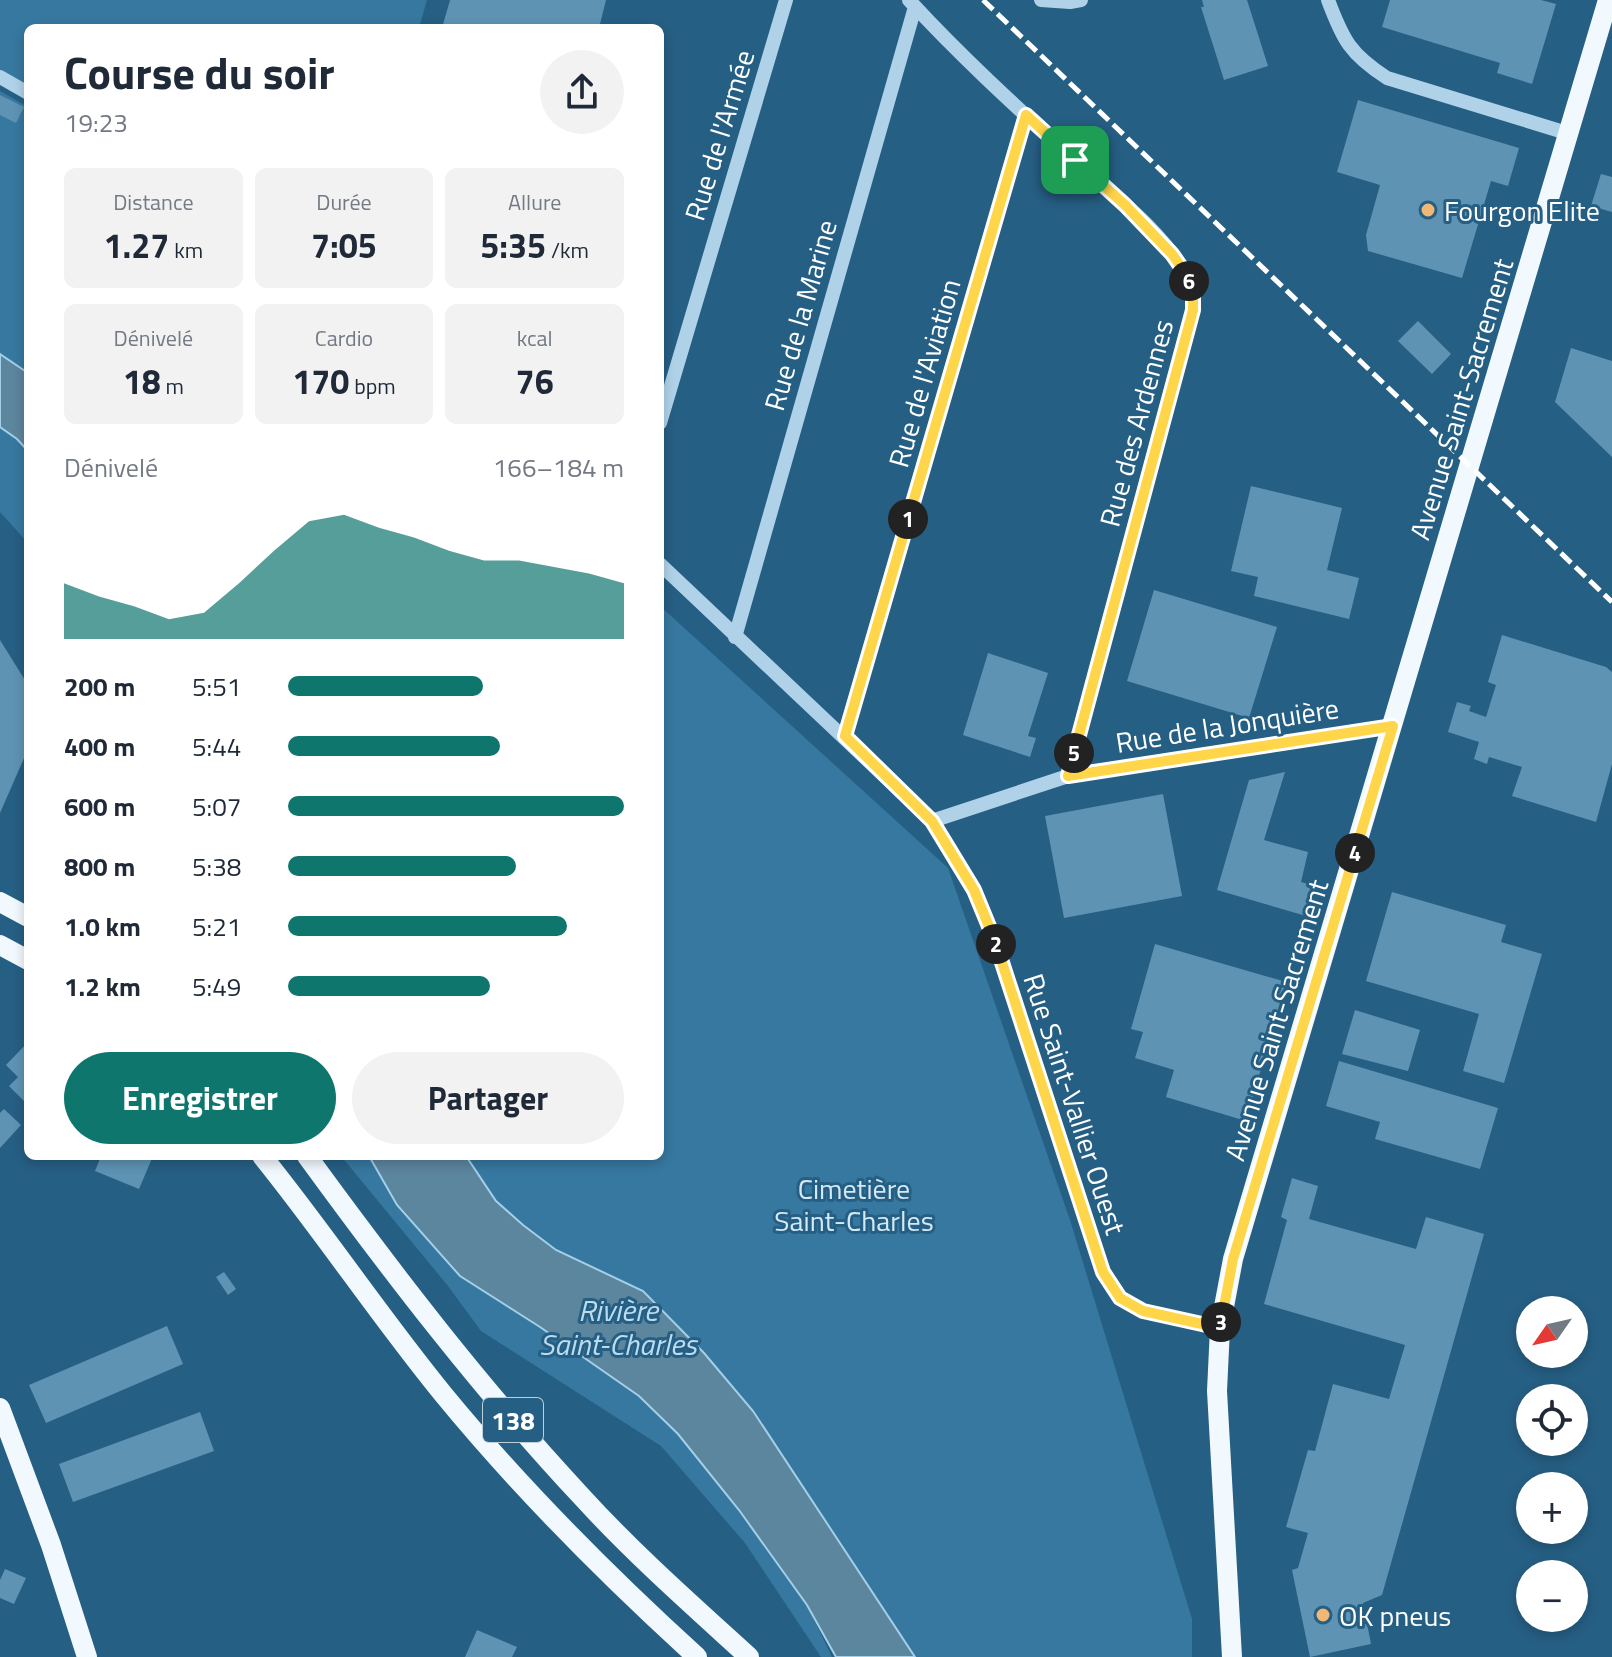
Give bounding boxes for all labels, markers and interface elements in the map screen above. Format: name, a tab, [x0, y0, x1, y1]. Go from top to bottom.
text: Course du soir	[64, 39, 335, 106]
street label: Rue de l'Armée	[673, 44, 765, 226]
button: share	[540, 50, 624, 134]
text: 19:23	[64, 103, 128, 142]
pin	[1041, 126, 1109, 194]
icon: arrive	[1053, 138, 1097, 182]
text: Distance	[113, 185, 194, 219]
text: Durée	[316, 185, 372, 219]
text: Allure	[508, 185, 561, 219]
place label: Fourgon Elite	[1444, 189, 1600, 232]
marker: Fourgon Elite	[1419, 201, 1437, 219]
street label: Rue de la Marine	[752, 215, 848, 415]
text: 1.27	[104, 219, 169, 271]
text: 7:05	[311, 219, 377, 271]
text: 5:35	[480, 219, 546, 271]
text: km	[169, 233, 203, 267]
text: /km	[546, 233, 589, 267]
street label: Avenue Saint-Sacrement	[1398, 253, 1524, 545]
pin: 6	[1169, 261, 1209, 301]
text: 6	[1183, 264, 1195, 298]
street label: Rue de l'Aviation	[877, 274, 971, 472]
street label: Rue des Ardennes	[1088, 315, 1184, 531]
text: Dénivelé	[114, 321, 193, 355]
text: Cardio	[315, 321, 373, 355]
text: kcal	[517, 321, 553, 355]
text: 18	[123, 355, 161, 407]
text: 170	[292, 355, 349, 407]
text: 76	[516, 355, 554, 407]
text: m	[161, 369, 184, 403]
text: bpm	[349, 369, 396, 403]
text: Dénivelé	[64, 448, 158, 487]
text: 166–184 m	[493, 448, 624, 487]
pin: 1	[888, 499, 928, 539]
text: 1	[902, 502, 914, 536]
text: 200 m	[64, 667, 135, 706]
text: 5:51	[192, 667, 241, 706]
street label: Rue de la Jonquière	[1112, 686, 1342, 764]
text: 400 m	[64, 727, 135, 766]
text: 5:44	[192, 727, 241, 766]
pin: 5	[1054, 733, 1094, 773]
text: 5	[1068, 736, 1080, 770]
text: 600 m	[64, 787, 135, 826]
text: 5:07	[192, 787, 241, 826]
pin: 4	[1335, 833, 1375, 873]
text: 4	[1349, 836, 1361, 870]
text: 800 m	[64, 847, 135, 886]
text: 5:38	[192, 847, 241, 886]
street label: Avenue Saint-Sacrement	[1213, 874, 1339, 1166]
text: 1.0 km	[64, 907, 141, 946]
text: 5:21	[192, 907, 241, 946]
pin: 2	[976, 924, 1016, 964]
text: 2	[990, 927, 1002, 961]
text: 1.2 km	[64, 967, 141, 1006]
text: 5:49	[192, 967, 241, 1006]
street label: Rue Saint-Vallier Ouest	[1012, 968, 1138, 1240]
button: Enregistrer	[64, 1052, 336, 1144]
button: Partager	[352, 1052, 624, 1144]
park label: Cimetière Saint-Charles	[774, 1167, 934, 1242]
water label: Rivière Saint-Charles	[539, 1287, 699, 1367]
north arrow	[1516, 1296, 1588, 1368]
map controls	[1516, 1296, 1588, 1632]
pin: 3	[1201, 1302, 1241, 1342]
text: 3	[1215, 1305, 1227, 1339]
button: locate	[1516, 1384, 1588, 1456]
road number: 138	[483, 1398, 543, 1442]
button: +	[1516, 1472, 1588, 1544]
button: −	[1516, 1560, 1588, 1632]
place label: OK pneus	[1339, 1594, 1451, 1637]
marker: OK pneus	[1314, 1606, 1332, 1624]

